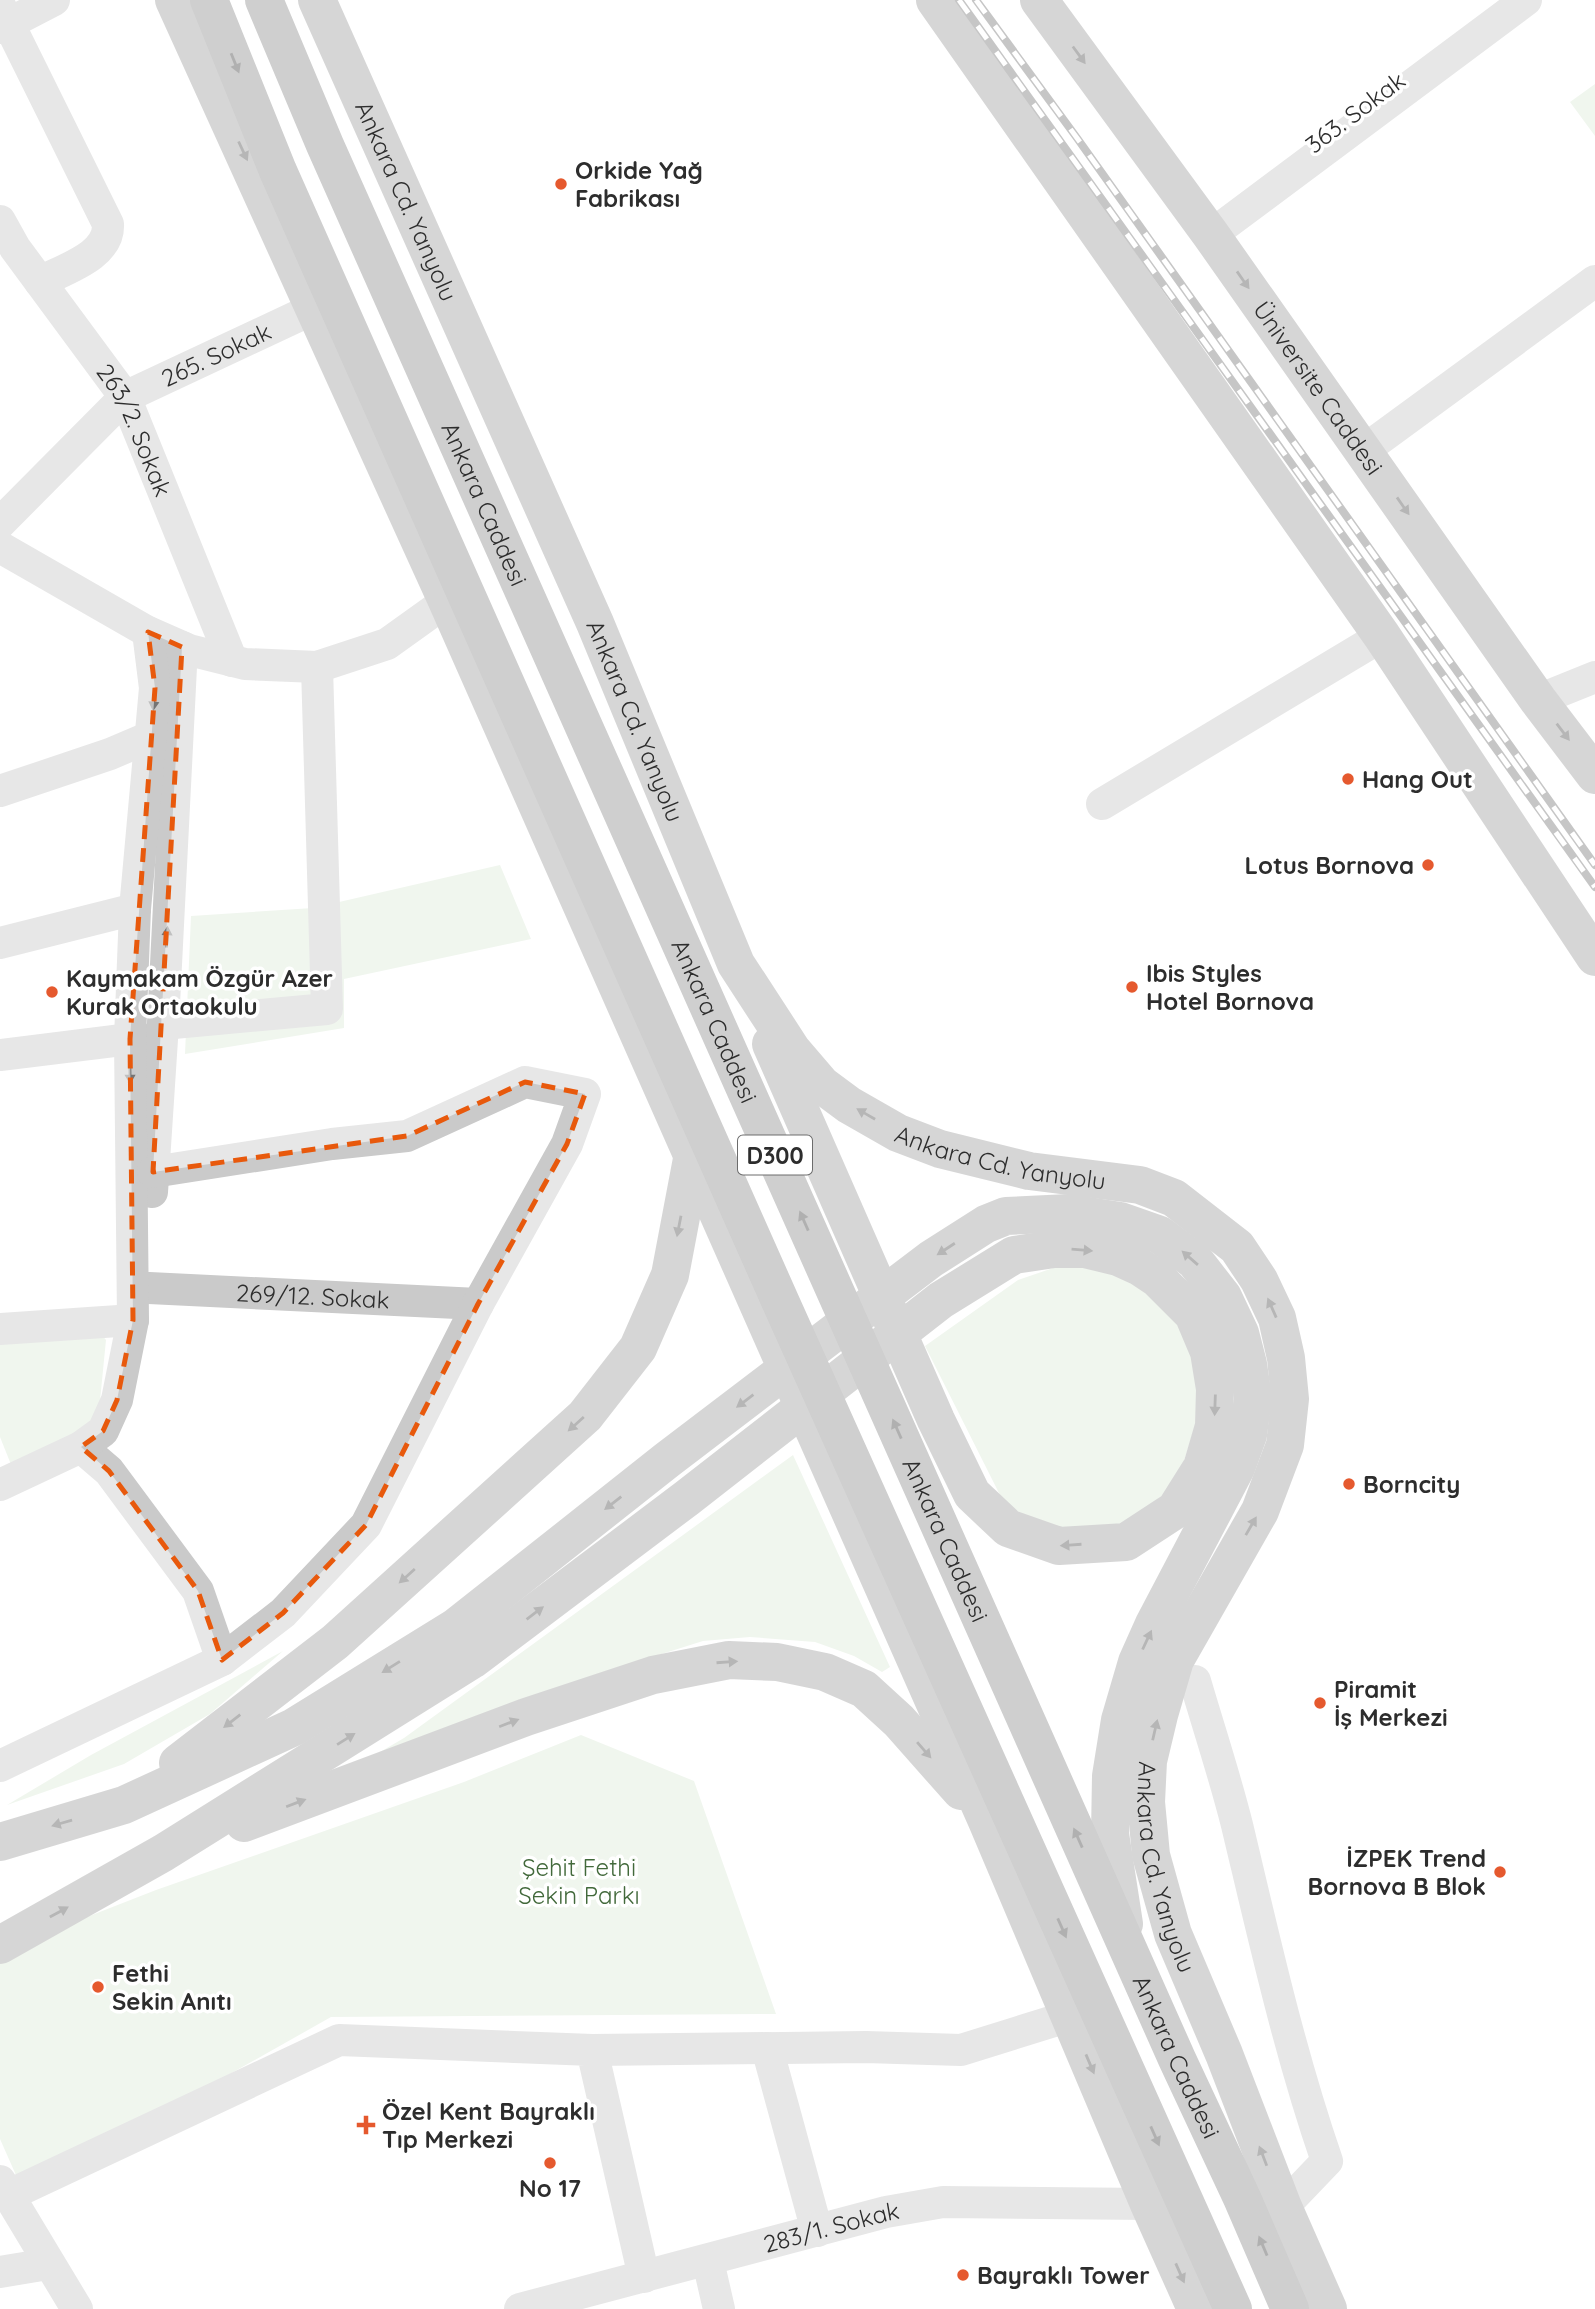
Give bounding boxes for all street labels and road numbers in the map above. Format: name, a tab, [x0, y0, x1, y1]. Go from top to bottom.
street label: 363. Sokak	[1299, 65, 1411, 159]
street label: Ankara Cd. Yanyolu	[349, 96, 464, 306]
street label: Üniversite Caddesi	[1247, 295, 1390, 480]
street label: 265. Sokak	[156, 316, 276, 393]
street label: 263/2. Sokak	[90, 358, 179, 501]
street label: Ankara Caddesi	[435, 417, 534, 590]
street label: Ankara Cd. Yanyolu	[580, 615, 691, 826]
street label: Ankara Caddesi	[665, 934, 764, 1107]
street label: Ankara Cd. Yanyolu	[891, 1118, 1108, 1196]
road number: D300	[738, 1136, 812, 1174]
street label: 269/12. Sokak	[235, 1277, 390, 1315]
street label: Ankara Caddesi	[896, 1453, 995, 1626]
street label: Ankara Cd. Yanyolu	[1131, 1761, 1203, 1977]
street label: Ankara Caddesi	[1127, 1970, 1227, 2143]
street label: 283/1. Sokak	[760, 2195, 901, 2259]

